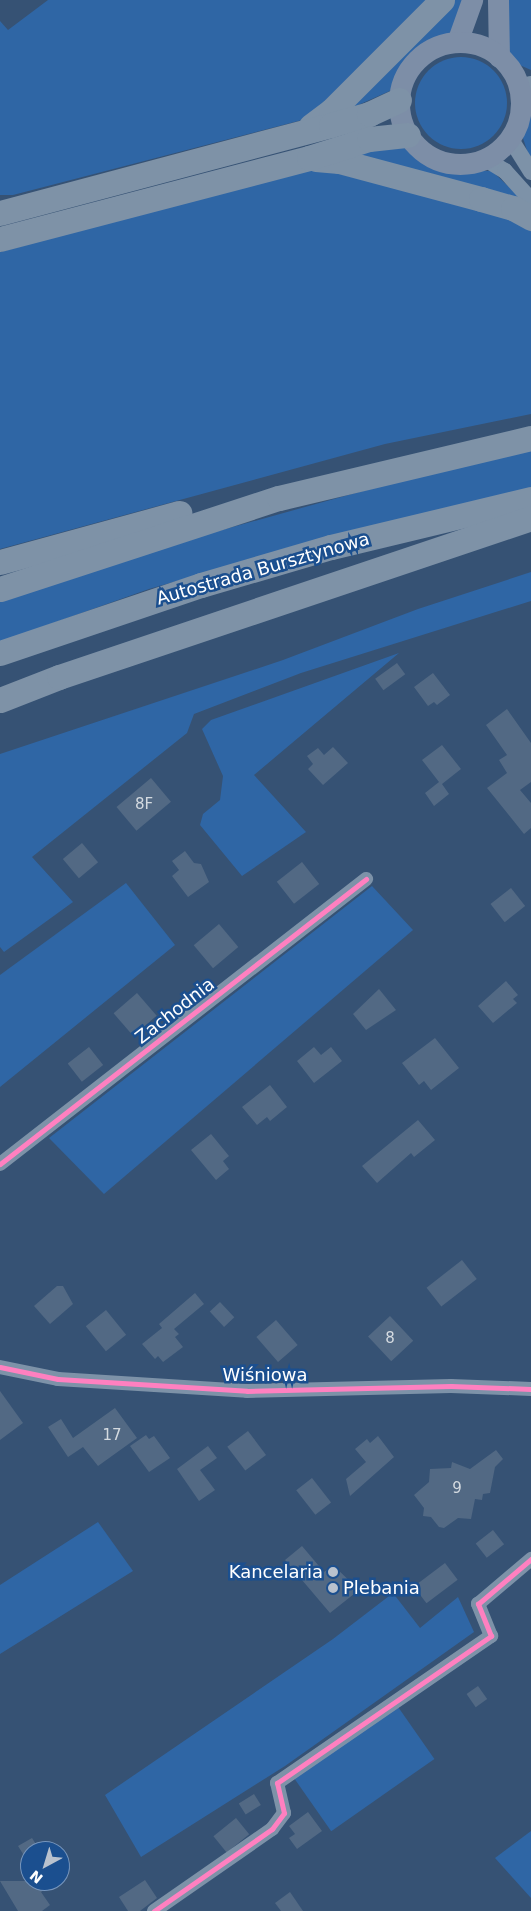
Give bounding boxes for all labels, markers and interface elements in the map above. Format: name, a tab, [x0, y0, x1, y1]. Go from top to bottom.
street label: Autostrada Bursztynowa	[154, 528, 372, 610]
house number: 8F	[135, 796, 153, 814]
street label: Zachodnia	[131, 973, 219, 1049]
house number: 8	[385, 1330, 395, 1348]
street label: Wiśniowa	[223, 1364, 307, 1386]
house number: 17	[102, 1427, 122, 1445]
house number: 9	[452, 1480, 462, 1498]
place label: Kancelaria	[229, 1561, 323, 1583]
marker: Kancelaria	[327, 1566, 339, 1578]
place label: Plebania	[343, 1577, 420, 1599]
marker: Plebania	[327, 1582, 339, 1594]
north arrow	[20, 1841, 70, 1891]
text: N	[27, 1867, 46, 1887]

